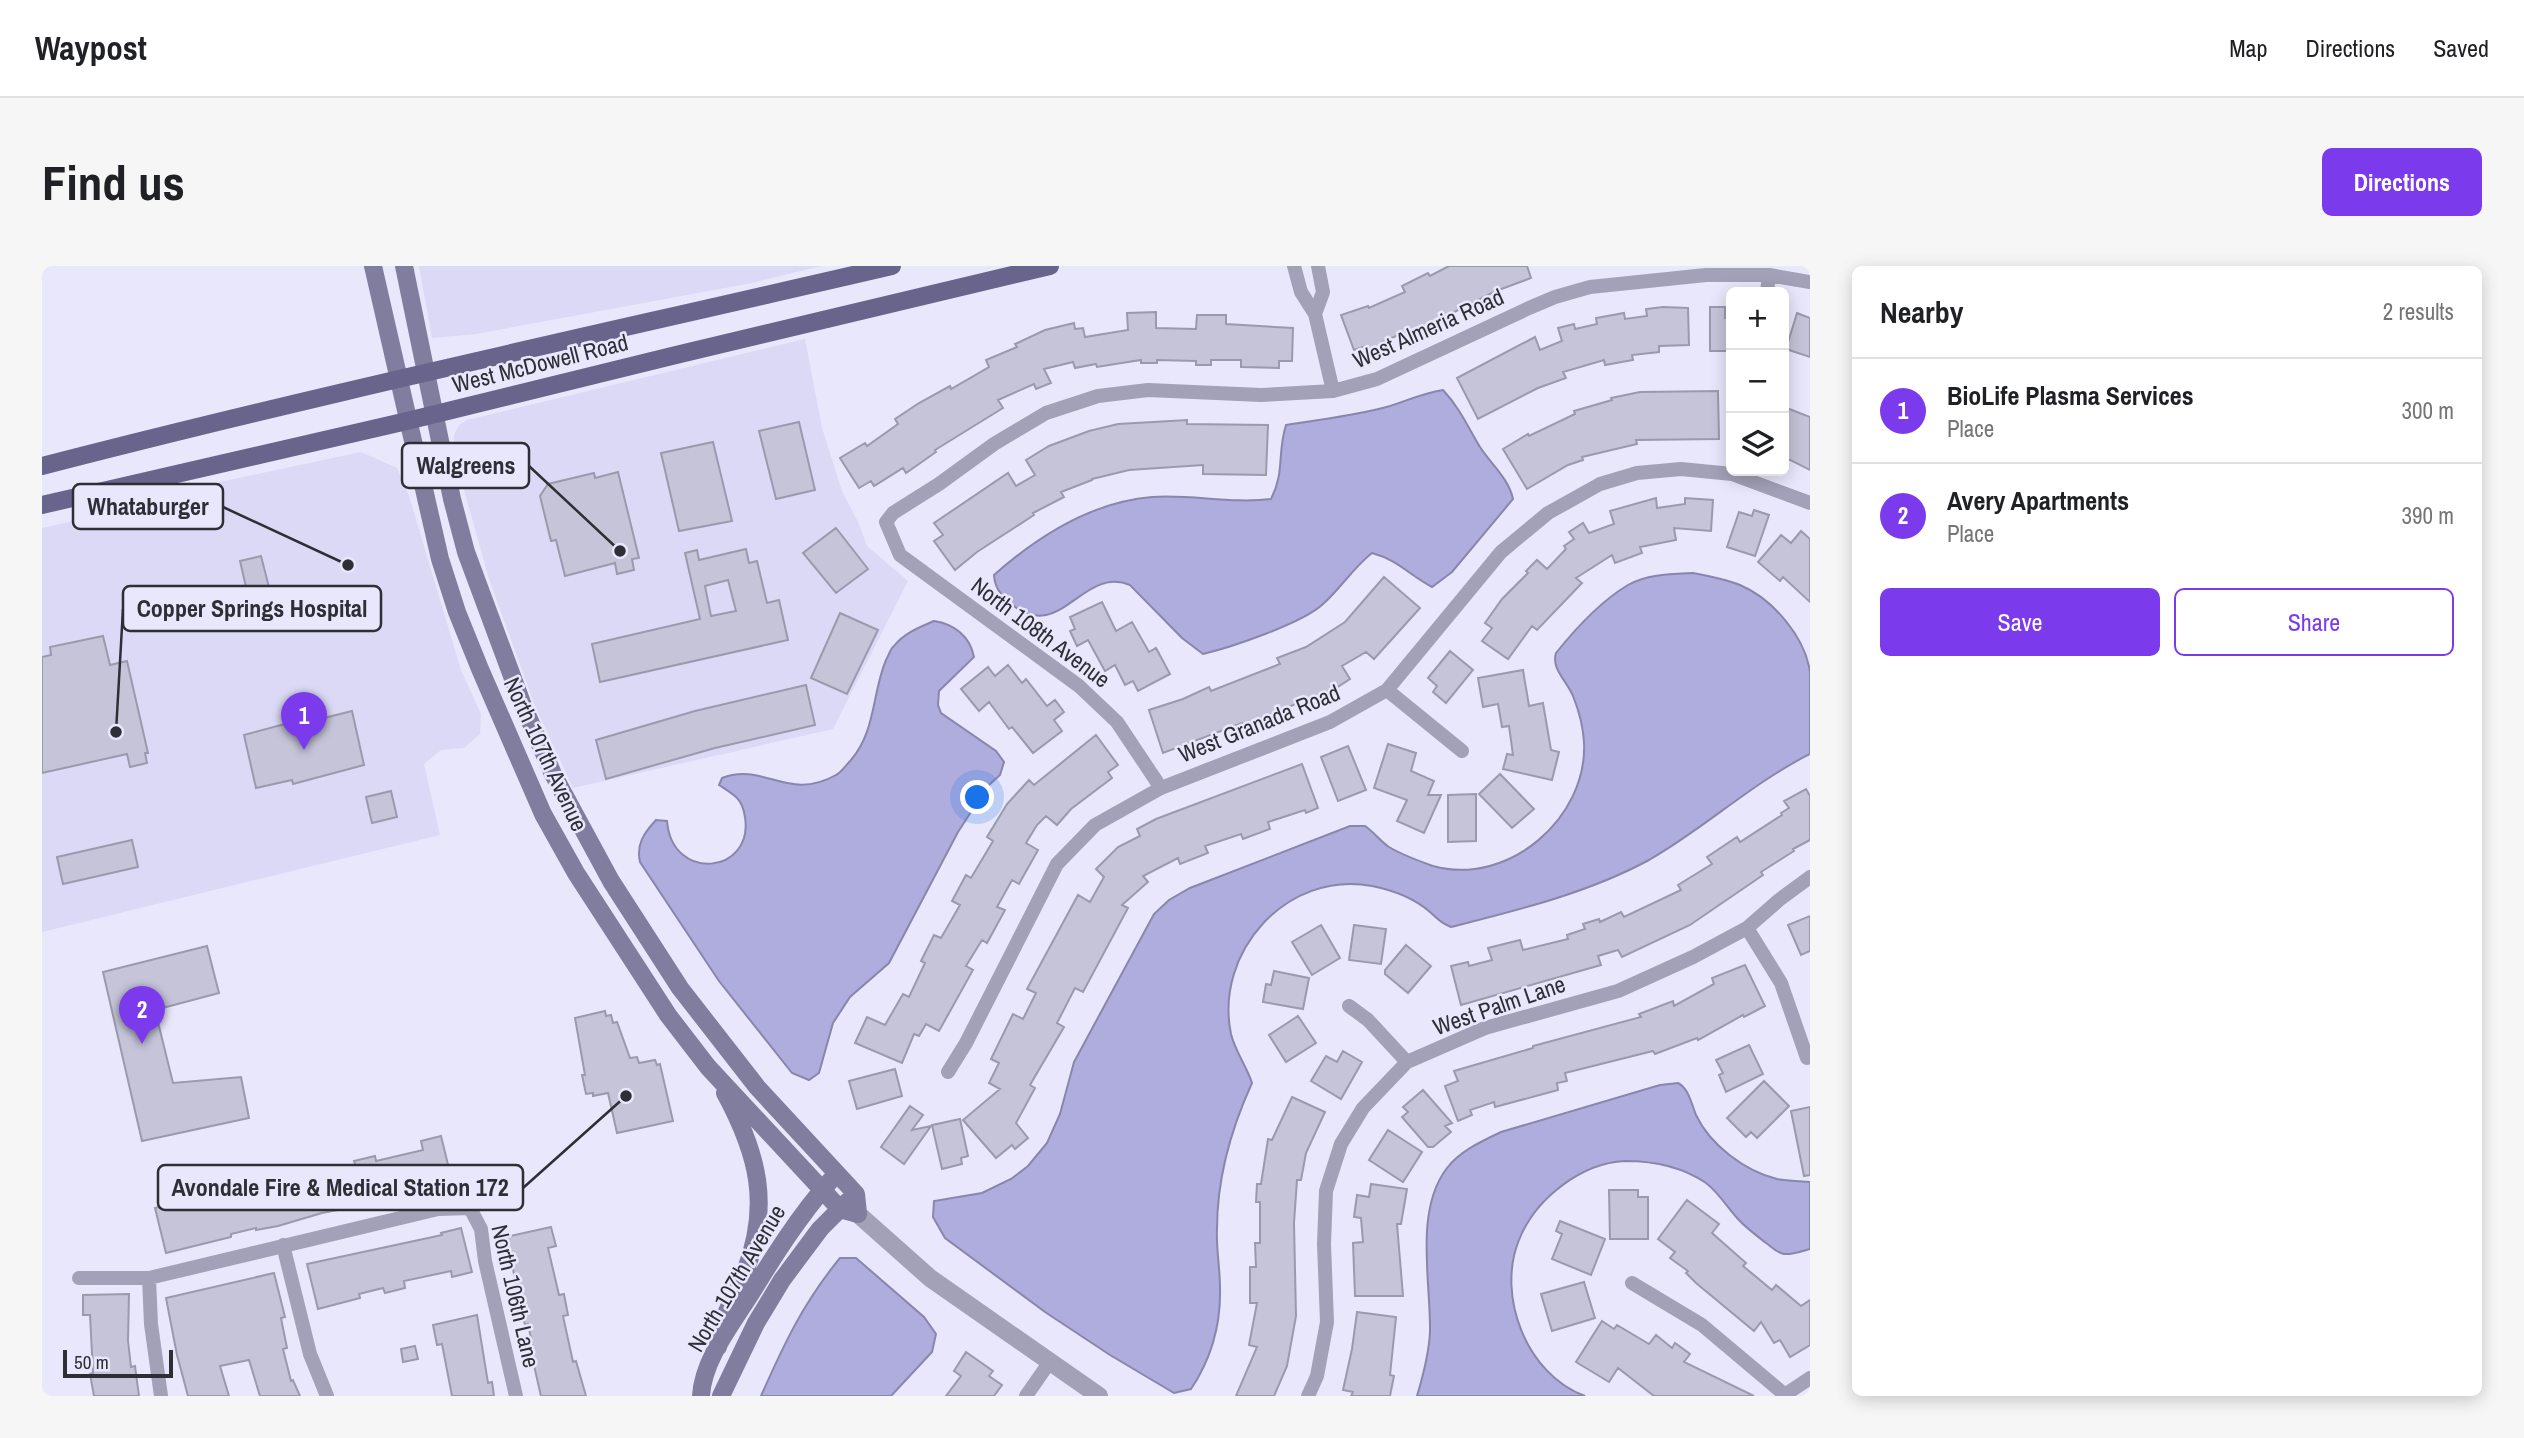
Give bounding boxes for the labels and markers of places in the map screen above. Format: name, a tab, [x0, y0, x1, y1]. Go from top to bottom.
callout: Walgreens	[402, 443, 529, 488]
callout: Whataburger	[73, 484, 223, 529]
callout: Copper Springs Hospital	[123, 586, 381, 631]
pin: 1	[281, 692, 327, 750]
pin: 2	[119, 986, 165, 1044]
callout: Avondale Fire & Medical Station 172	[158, 1165, 523, 1210]

